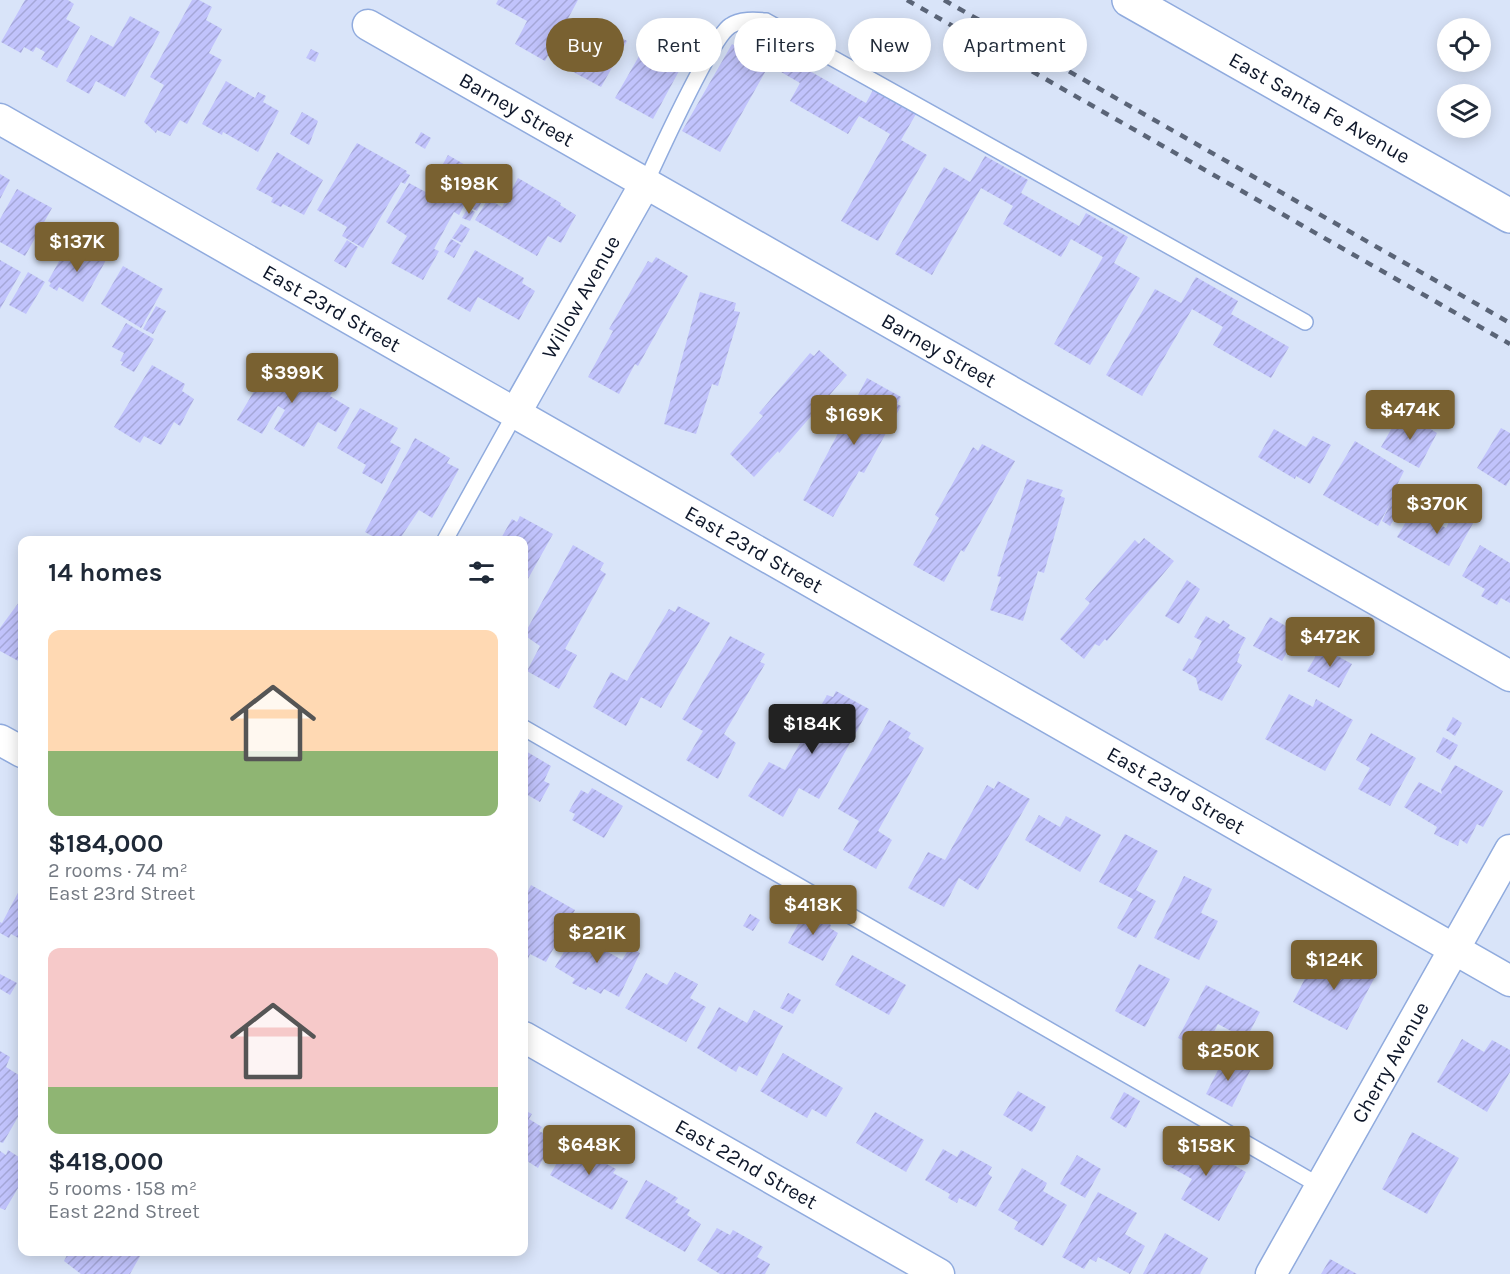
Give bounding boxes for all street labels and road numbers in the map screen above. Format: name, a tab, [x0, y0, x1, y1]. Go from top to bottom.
street label: East Santa Fe Avenue	[1225, 47, 1414, 169]
street label: Barney Street	[455, 68, 578, 152]
street label: Willow Avenue	[537, 231, 625, 363]
street label: East 23rd Street	[259, 260, 405, 357]
street label: Barney Street	[877, 308, 1000, 393]
street label: East 23rd Street	[681, 501, 827, 598]
street label: East 23rd Street	[1103, 742, 1249, 839]
street label: Cherry Avenue	[1347, 997, 1434, 1127]
street label: East 22nd Street	[671, 1114, 822, 1214]

